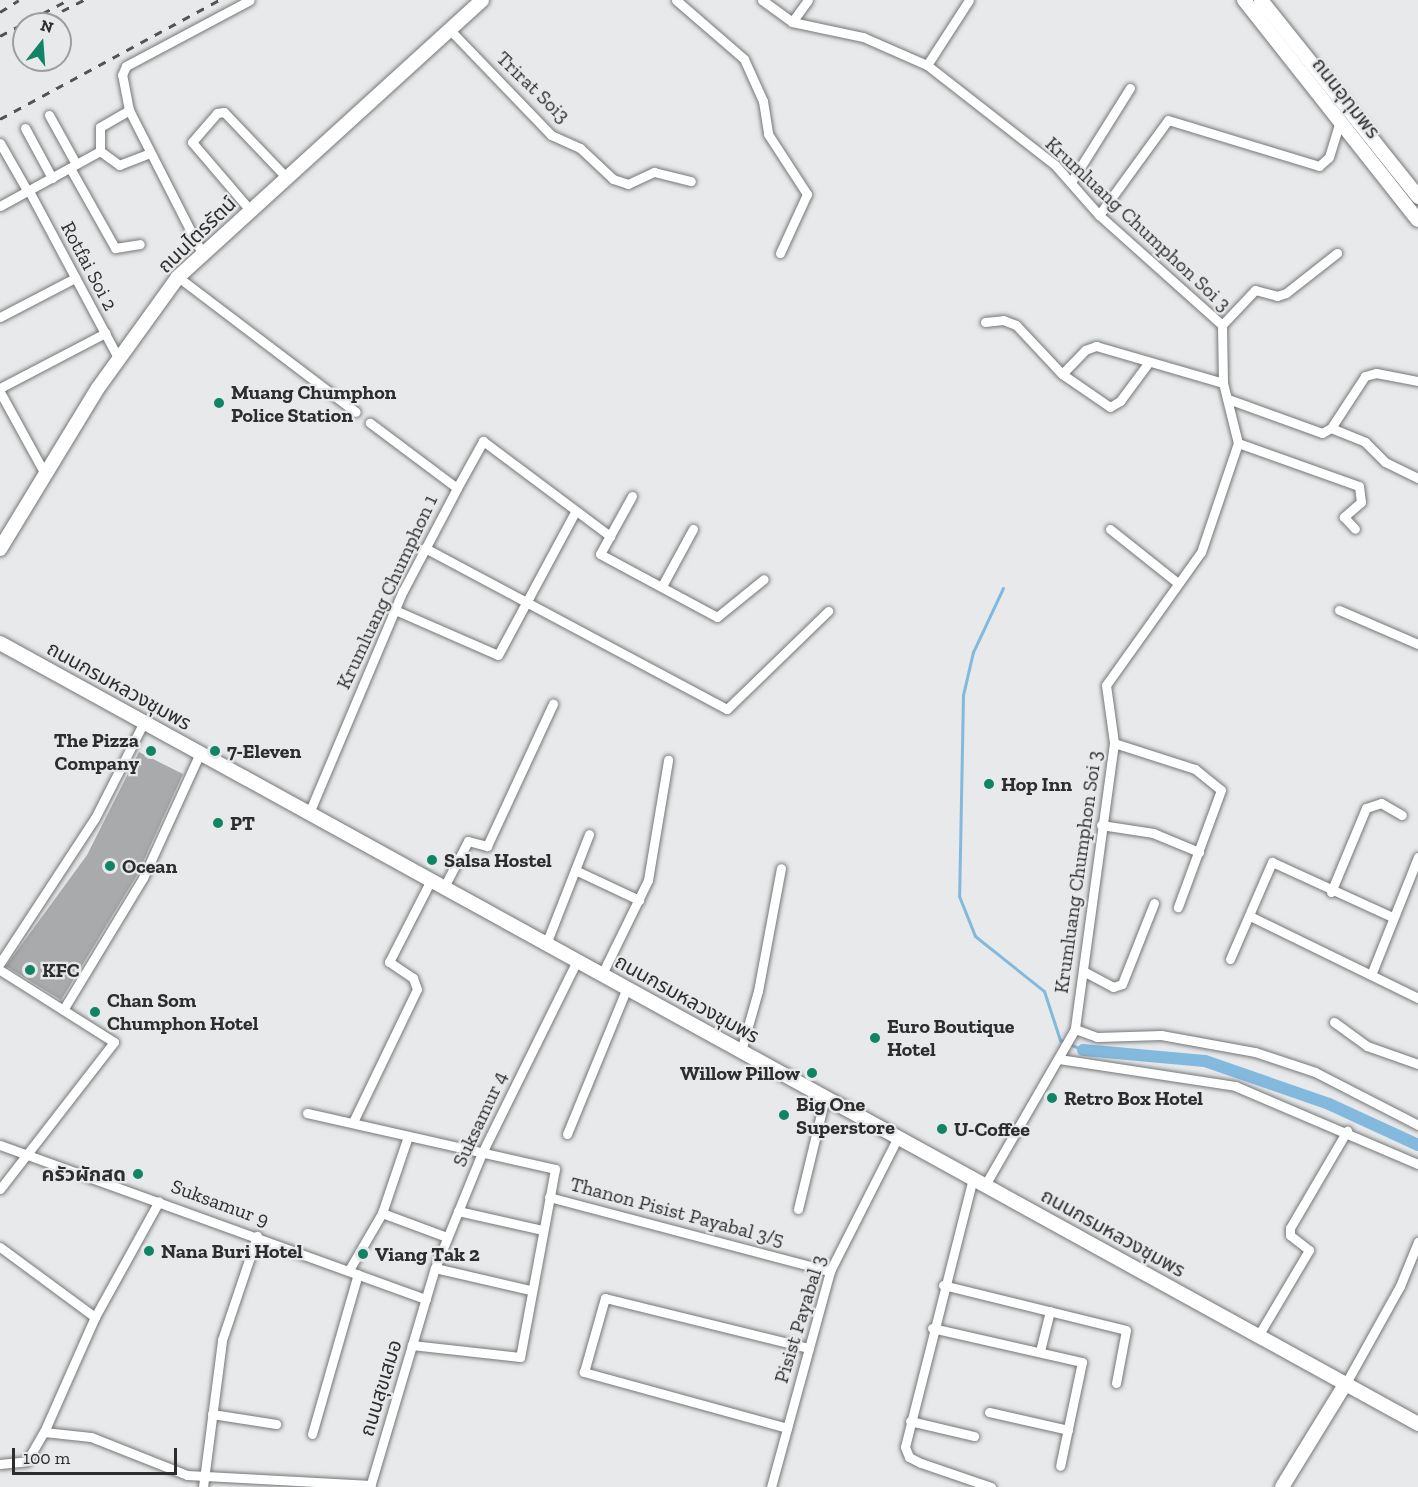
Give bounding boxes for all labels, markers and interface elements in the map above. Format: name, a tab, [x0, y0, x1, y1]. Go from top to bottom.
north arrow	[12, 12, 72, 72]
text: N	[38, 15, 55, 37]
street label: Trirat Soi3	[491, 46, 575, 128]
street label: ถนนอุทุมพร	[1307, 53, 1385, 143]
street label: Krumluang Chumphon Soi 3	[1040, 132, 1236, 316]
street label: ถนนไตรรัตน์	[153, 192, 241, 278]
street label: Rotfai Soi 2	[56, 217, 122, 315]
place label: Muang Chumphon Police Station	[231, 380, 396, 427]
marker: Muang Chumphon Police Station	[212, 396, 226, 410]
street label: Krumluang Chumphon 1	[331, 491, 443, 693]
street label: ถนนกรมหลวงชุมพร	[43, 636, 195, 736]
place label: The Pizza Company	[54, 728, 139, 775]
place label: 7-Eleven	[227, 739, 301, 763]
marker: The Pizza Company	[144, 744, 158, 758]
marker: 7-Eleven	[208, 744, 222, 758]
street label: Krumluang Chumphon Soi 3	[1049, 749, 1107, 995]
place label: Hop Inn	[1001, 772, 1072, 796]
marker: Hop Inn	[982, 777, 996, 791]
place label: PT	[230, 811, 255, 835]
marker: PT	[211, 816, 225, 830]
place label: Salsa Hostel	[444, 848, 552, 872]
marker: Salsa Hostel	[425, 853, 439, 867]
place label: Ocean	[122, 854, 177, 878]
marker: Ocean	[103, 859, 117, 873]
street label: ถนนกรมหลวงชุมพร	[611, 949, 763, 1049]
place label: KFC	[42, 958, 80, 982]
marker: KFC	[23, 963, 37, 977]
place label: Chan Som Chumphon Hotel	[107, 988, 258, 1035]
marker: Chan Som Chumphon Hotel	[88, 1005, 102, 1019]
place label: Euro Boutique Hotel	[887, 1014, 1014, 1061]
marker: Euro Boutique Hotel	[868, 1031, 882, 1045]
place label: Willow Pillow	[679, 1061, 800, 1085]
marker: Willow Pillow	[805, 1066, 819, 1080]
street label: Suksamur 4	[447, 1067, 513, 1171]
place label: Retro Box Hotel	[1064, 1086, 1203, 1110]
marker: Retro Box Hotel	[1045, 1091, 1059, 1105]
place label: Big One Superstore	[796, 1092, 895, 1139]
marker: Big One Superstore	[777, 1108, 791, 1122]
place label: U-Coffee	[954, 1117, 1030, 1141]
marker: U-Coffee	[935, 1122, 949, 1136]
place label: ครัวผักสด	[42, 1162, 126, 1186]
marker: ครัวผักสด	[131, 1167, 145, 1181]
street label: Thanon Pisist Payabal 3/5	[568, 1172, 786, 1252]
street label: Suksamur 9	[168, 1174, 272, 1232]
street label: ถนนกรมหลวงชุมพร	[1037, 1183, 1189, 1283]
place label: Nana Buri Hotel	[161, 1239, 303, 1263]
place label: Viang Tak 2	[375, 1242, 480, 1266]
marker: Nana Buri Hotel	[142, 1244, 156, 1258]
marker: Viang Tak 2	[356, 1247, 370, 1261]
street label: Pisist Payabal 3	[769, 1252, 831, 1386]
street label: ถนนสุขเสมอ	[355, 1337, 407, 1439]
scale bar	[15, 1436, 180, 1474]
text: 100 m	[23, 1447, 70, 1469]

